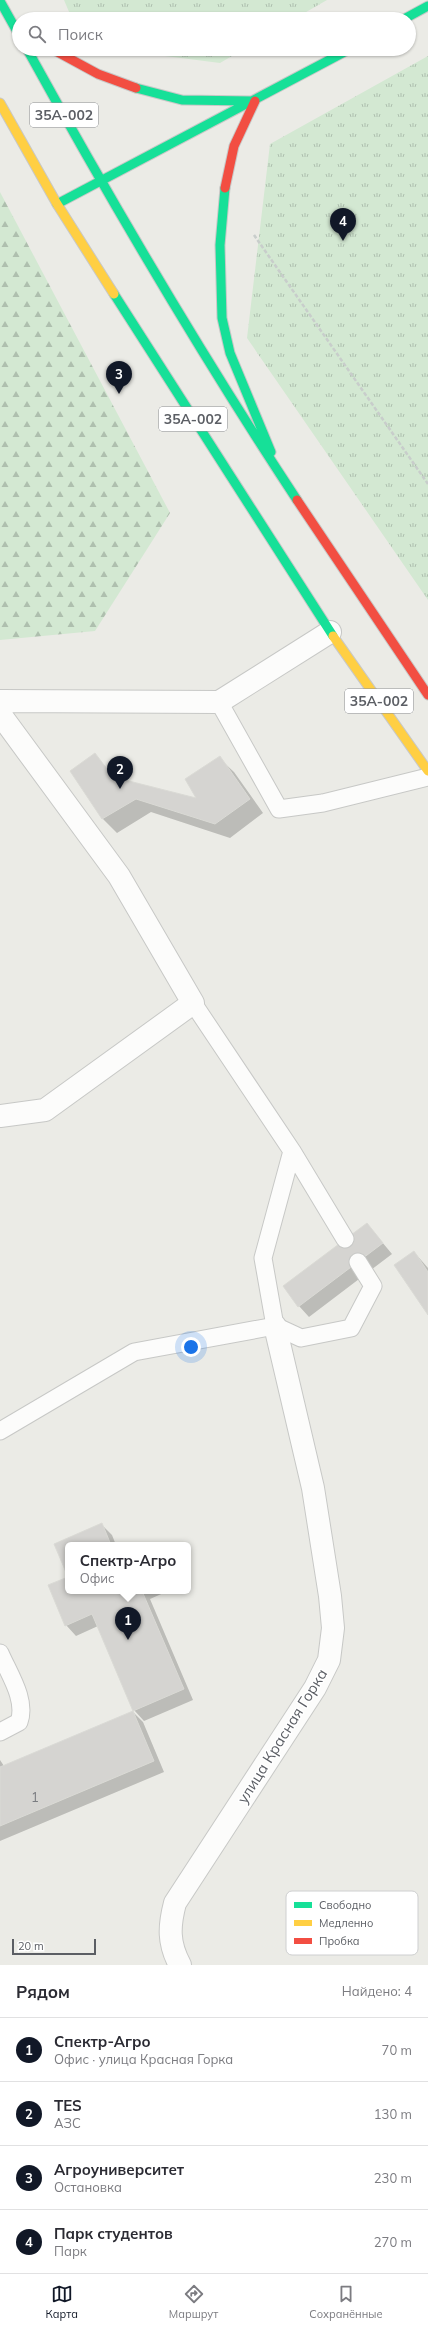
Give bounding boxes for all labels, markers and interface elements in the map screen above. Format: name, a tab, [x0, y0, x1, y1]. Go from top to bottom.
search box	[12, 12, 416, 56]
icon: search	[26, 23, 48, 45]
text: Поиск	[58, 25, 103, 44]
road number: 35А-002	[30, 103, 98, 127]
pin: 4	[330, 208, 356, 241]
pin: 3	[106, 361, 132, 394]
road number: 35А-002	[159, 407, 227, 431]
road number: 35А-002	[345, 689, 413, 713]
pin: 2	[107, 756, 133, 789]
your location	[181, 1337, 201, 1357]
popup	[65, 1542, 191, 1594]
text: Спектр-Агро	[80, 1551, 176, 1570]
text: Офис	[80, 1570, 115, 1586]
pin: 1	[115, 1607, 141, 1640]
street label: улица Красная Горка	[233, 1665, 331, 1807]
house number: 1	[31, 1789, 39, 1805]
legend	[286, 1891, 418, 1955]
text: Свободно	[319, 1898, 372, 1912]
text: Медленно	[319, 1916, 373, 1930]
text: Пробка	[319, 1934, 360, 1948]
scale bar	[12, 1937, 96, 1956]
text: 20 m	[18, 1939, 44, 1953]
text: Рядом	[16, 1981, 70, 2002]
text: Найдено: 4	[342, 1983, 412, 1999]
text: Спектр-Агро	[54, 2032, 151, 2051]
text: 1	[25, 2042, 33, 2058]
text: 70 m	[382, 2042, 412, 2058]
text: Офис · улица Красная Горка	[54, 2051, 233, 2067]
text: TES	[54, 2096, 82, 2115]
text: 2	[25, 2106, 33, 2122]
text: 130 m	[374, 2106, 412, 2122]
text: АЗС	[54, 2115, 81, 2131]
text: Агроуниверситет	[54, 2160, 184, 2179]
text: 3	[25, 2170, 33, 2186]
text: 230 m	[374, 2170, 412, 2186]
text: Остановка	[54, 2179, 122, 2195]
text: Парк студентов	[54, 2224, 173, 2243]
text: 4	[25, 2234, 33, 2250]
text: 270 m	[374, 2234, 412, 2250]
text: Парк	[54, 2243, 87, 2259]
tab: Карта	[45, 2283, 78, 2321]
tab: Маршрут	[169, 2283, 218, 2321]
tab: Сохранённые	[309, 2283, 383, 2321]

